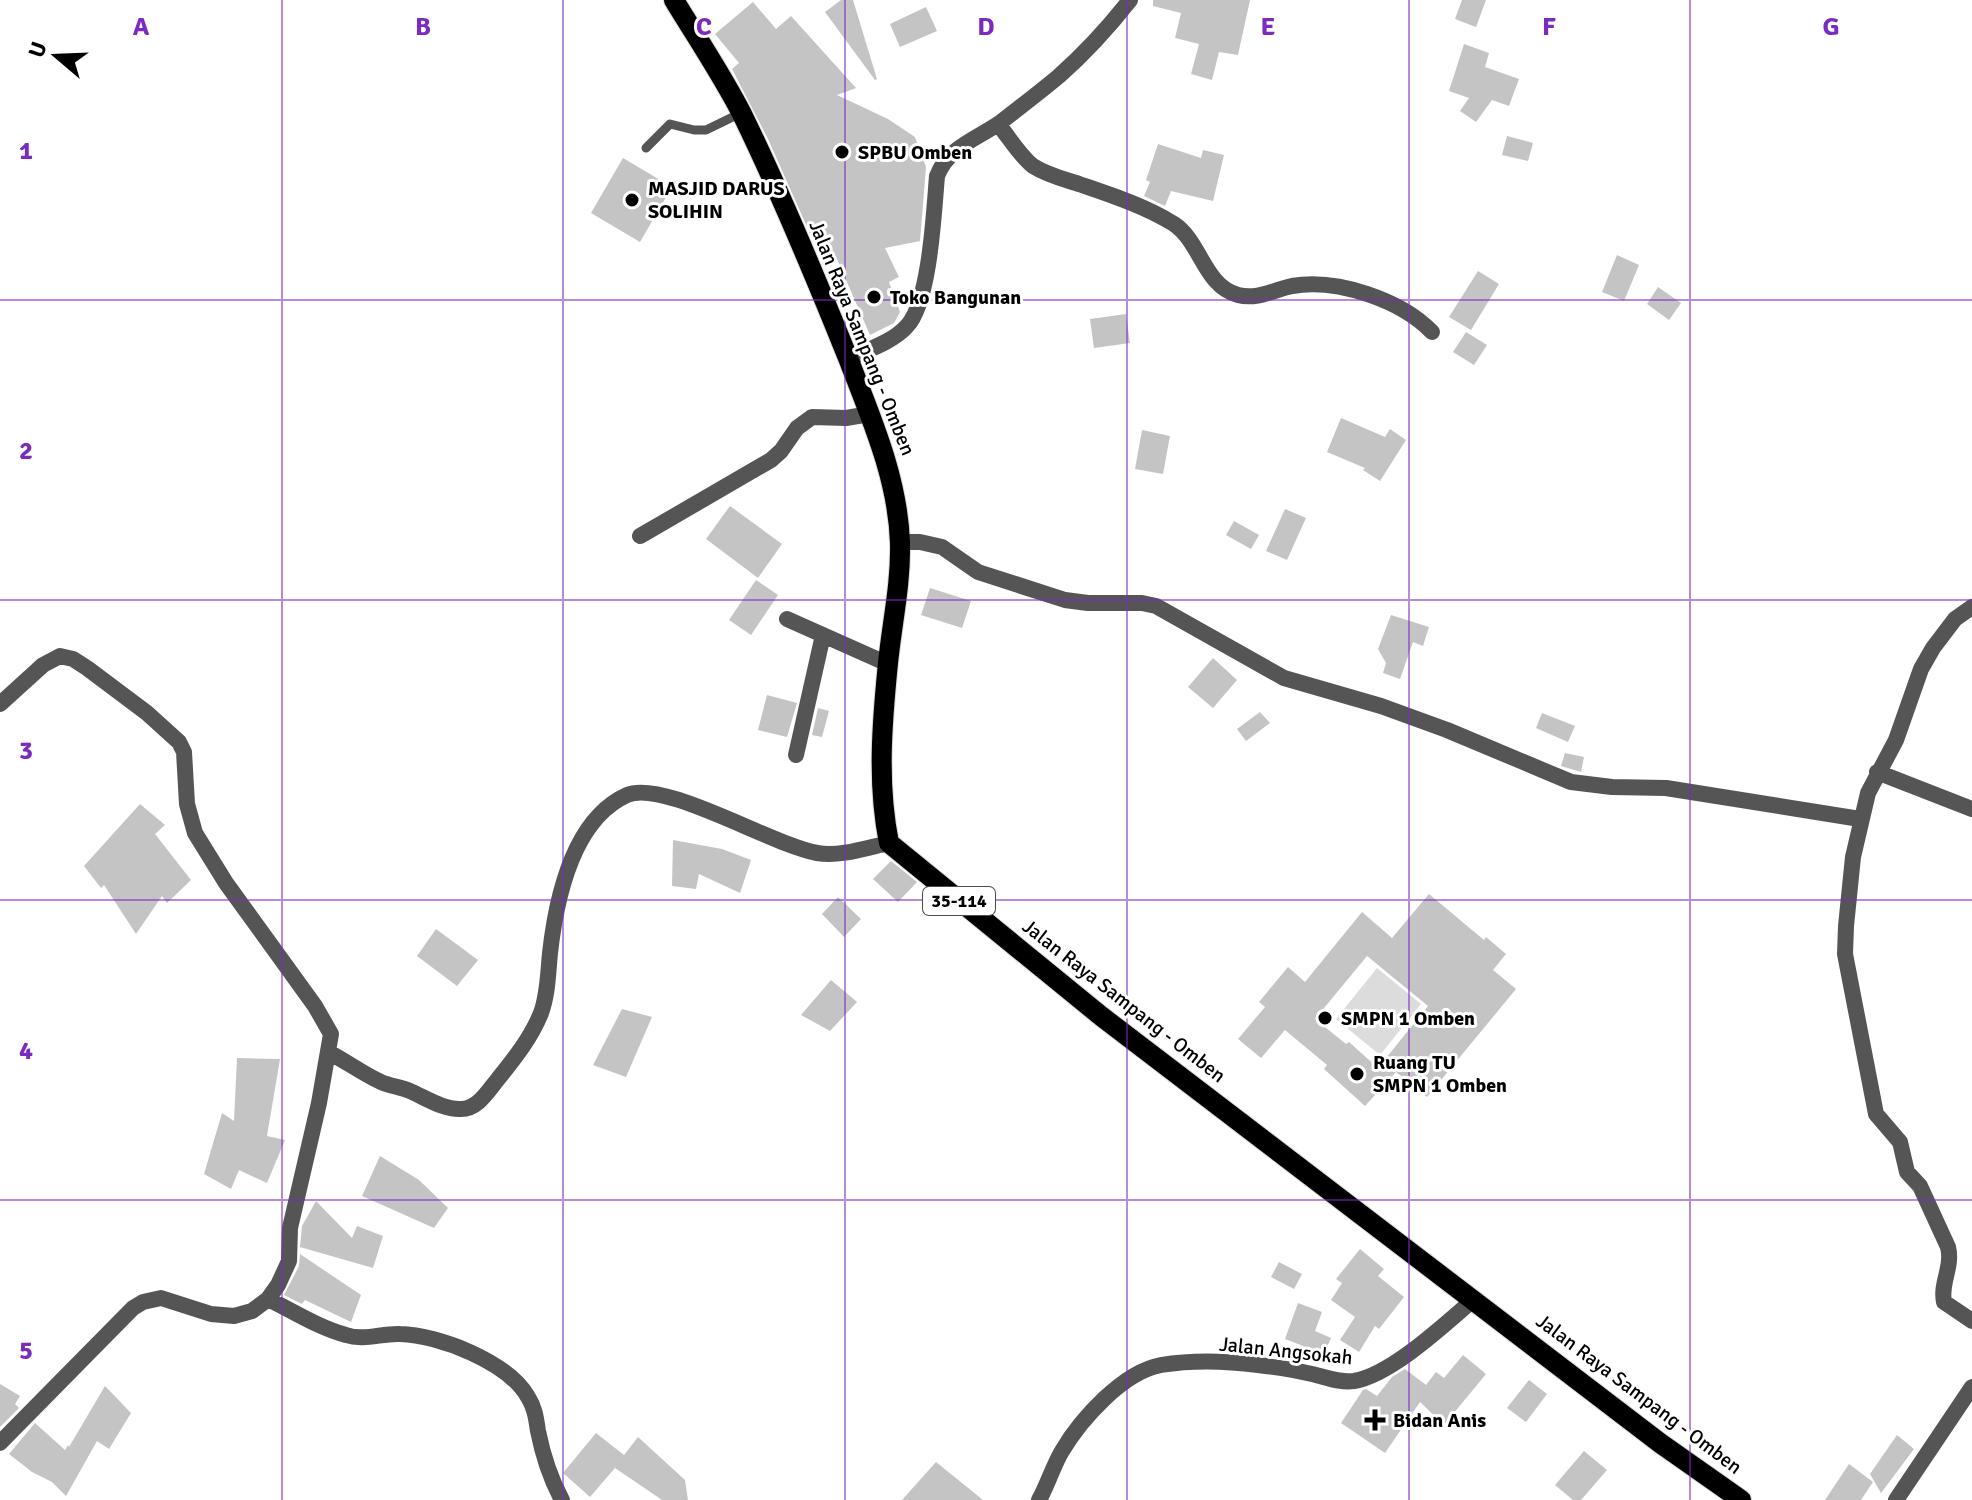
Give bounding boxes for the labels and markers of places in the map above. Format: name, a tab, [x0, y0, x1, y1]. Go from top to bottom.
place label: SPBU Omben	[858, 140, 972, 165]
marker: SPBU Omben	[833, 143, 851, 161]
place label: MASJID DARUS SOLIHIN	[648, 176, 785, 224]
marker: MASJID DARUS SOLIHIN	[623, 191, 641, 209]
place label: Toko Bangunan	[890, 285, 1021, 310]
marker: Toko Bangunan	[865, 288, 883, 306]
place label: SMPN 1 Omben	[1341, 1006, 1475, 1031]
marker: SMPN 1 Omben	[1316, 1009, 1334, 1027]
place label: Ruang TU SMPN 1 Omben	[1373, 1050, 1507, 1098]
marker: Ruang TU SMPN 1 Omben	[1348, 1065, 1366, 1083]
place label: Bidan Anis	[1393, 1408, 1486, 1433]
marker: Bidan Anis	[1364, 1409, 1386, 1431]

